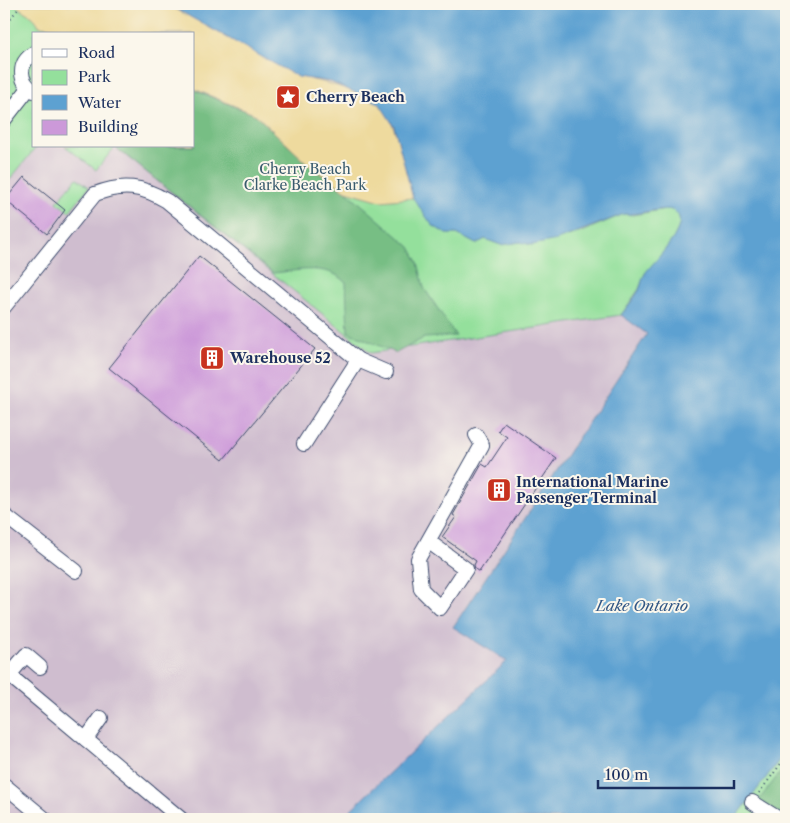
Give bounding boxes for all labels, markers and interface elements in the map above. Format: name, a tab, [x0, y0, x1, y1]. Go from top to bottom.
legend	[32, 32, 195, 148]
text: Road	[78, 43, 115, 62]
text: Park	[78, 67, 112, 86]
place icon: Cherry Beach	[275, 84, 301, 110]
place label: Cherry Beach	[306, 88, 405, 106]
text: Water	[77, 93, 122, 112]
text: Building	[78, 117, 138, 136]
park label: Cherry Beach Clarke Beach Park	[244, 160, 367, 194]
building icon: Warehouse 52	[199, 345, 225, 371]
place label: Warehouse 52	[229, 349, 331, 367]
place label: International Marine Passenger Terminal	[516, 473, 668, 507]
building icon: International Marine Passenger Terminal	[486, 477, 512, 503]
water label: Lake Ontario	[595, 596, 688, 615]
scale bar	[598, 758, 734, 790]
text: 100 m	[605, 765, 648, 784]

